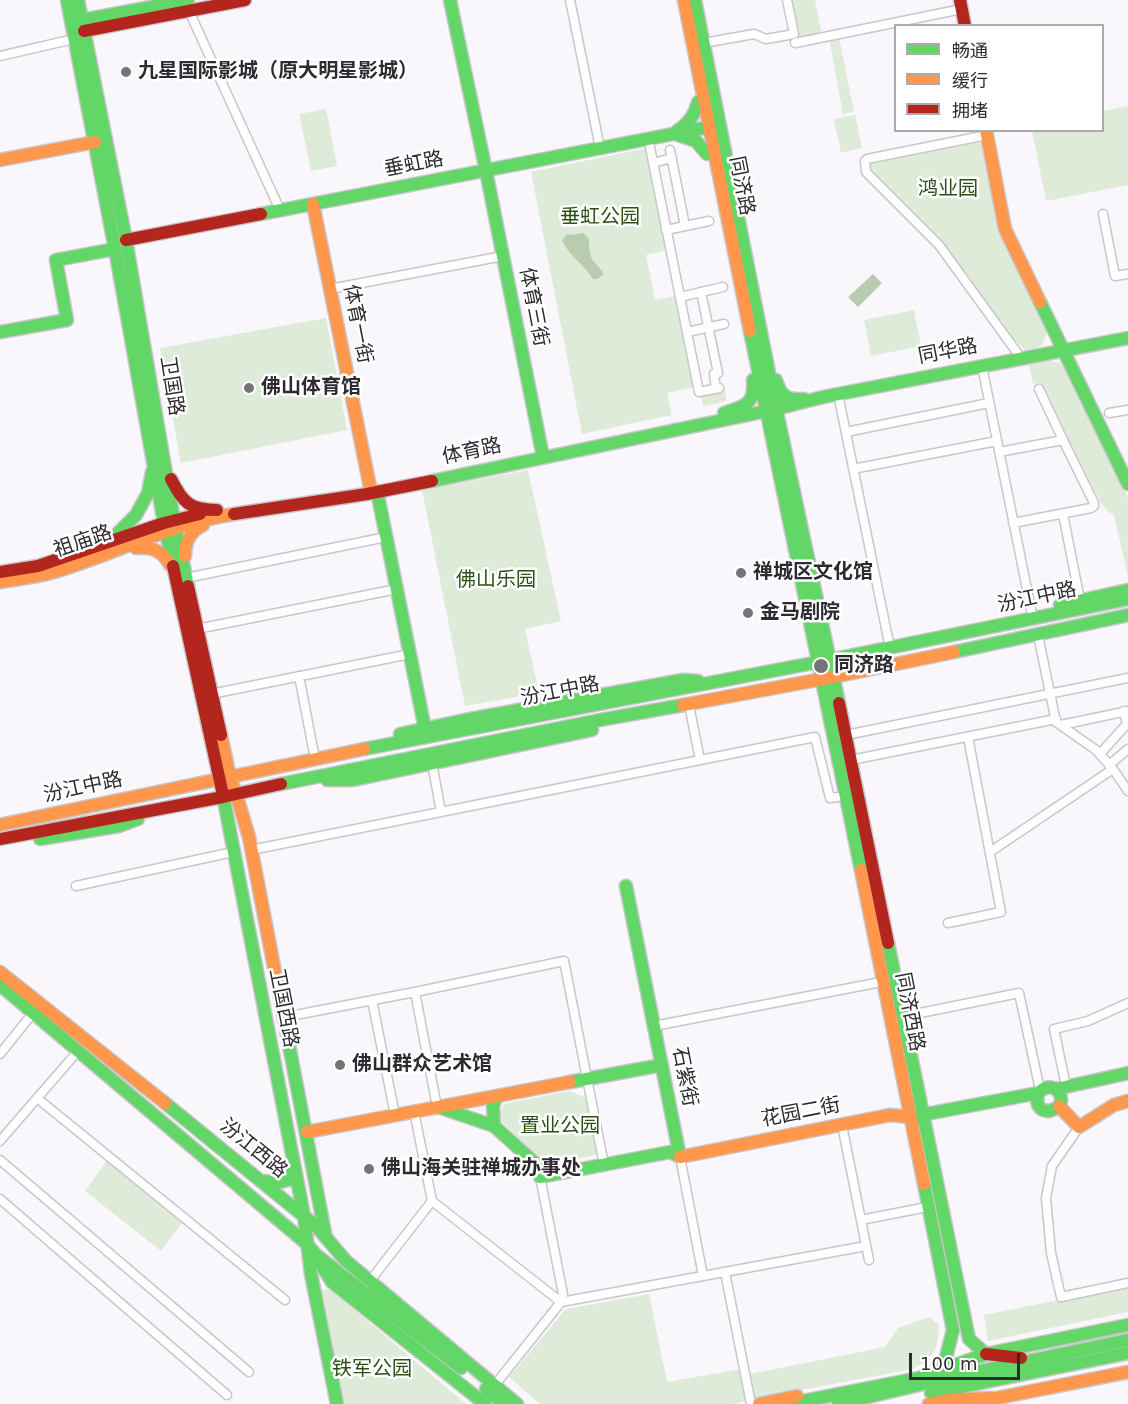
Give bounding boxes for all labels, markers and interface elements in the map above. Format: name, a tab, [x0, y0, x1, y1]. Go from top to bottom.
legend	[894, 24, 1104, 132]
text: 畅通	[952, 40, 988, 61]
place label: 九星国际影城（原大明星影城）	[138, 60, 418, 84]
marker: 九星国际影城（原大明星影城）	[119, 65, 133, 79]
text: 缓行	[952, 70, 988, 91]
text: 拥堵	[952, 100, 988, 121]
street label: 垂虹路	[382, 147, 446, 183]
street label: 同济路	[723, 154, 759, 218]
park label: 鸿业园	[918, 178, 978, 202]
park label: 垂虹公园	[560, 206, 640, 230]
street label: 体育三街	[514, 265, 552, 349]
street label: 体育一街	[338, 282, 376, 366]
street label: 同华路	[916, 334, 980, 370]
street label: 卫国路	[154, 354, 188, 418]
place label: 佛山体育馆	[261, 376, 361, 400]
marker: 佛山体育馆	[242, 381, 256, 395]
street label: 体育路	[440, 434, 504, 470]
street label: 祖庙路	[51, 521, 115, 563]
place label: 禅城区文化馆	[753, 561, 873, 585]
marker: 禅城区文化馆	[734, 566, 748, 580]
park label: 佛山乐园	[456, 569, 536, 593]
street label: 汾江中路	[995, 578, 1079, 618]
place label: 金马剧院	[760, 601, 840, 625]
marker: 金马剧院	[741, 606, 755, 620]
place label: 同济路	[834, 654, 894, 678]
marker: 同济路	[812, 657, 830, 675]
street label: 汾江中路	[518, 673, 602, 711]
street label: 汾江中路	[41, 768, 125, 808]
street label: 卫国西路	[264, 966, 302, 1050]
street label: 同济西路	[890, 970, 928, 1054]
street label: 石紫街	[666, 1045, 702, 1109]
place label: 佛山群众艺术馆	[352, 1053, 492, 1077]
marker: 佛山群众艺术馆	[333, 1058, 347, 1072]
street label: 花园二街	[759, 1094, 843, 1132]
street label: 汾江西路	[214, 1115, 292, 1183]
park label: 置业公园	[520, 1115, 600, 1139]
place label: 佛山海关驻禅城办事处	[381, 1157, 581, 1181]
marker: 佛山海关驻禅城办事处	[362, 1162, 376, 1176]
scale bar	[912, 1341, 1023, 1379]
text: 100 m	[920, 1353, 978, 1374]
park label: 铁军公园	[332, 1358, 412, 1382]

